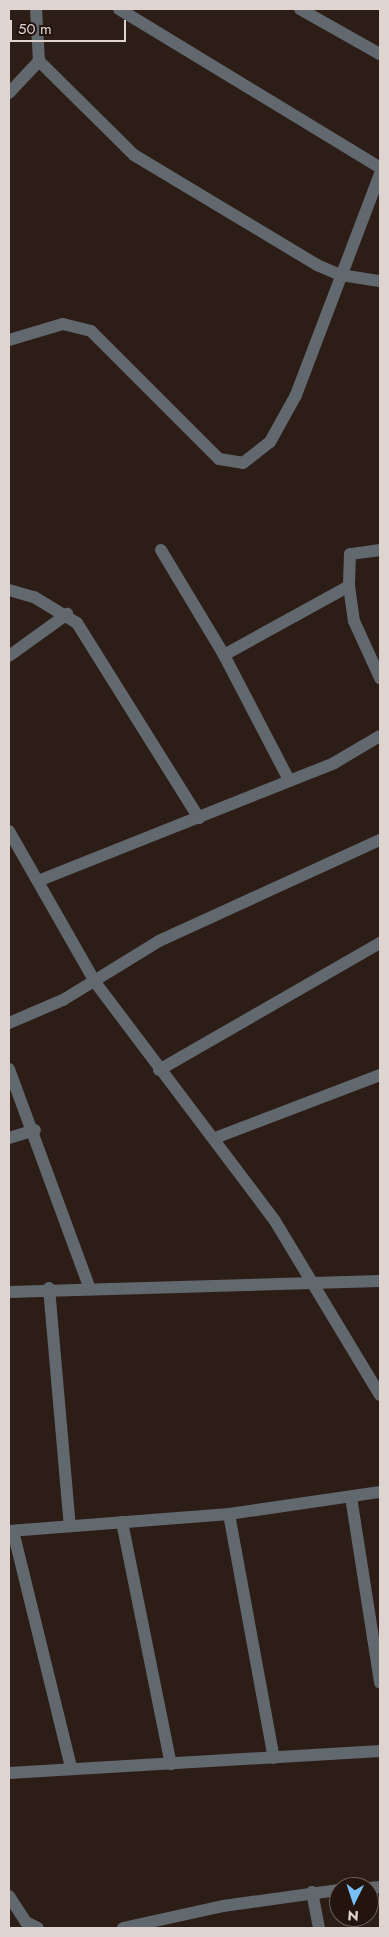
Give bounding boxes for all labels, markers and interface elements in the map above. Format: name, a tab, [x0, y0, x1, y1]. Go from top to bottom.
scale bar	[12, 10, 129, 42]
text: 50 m	[18, 18, 52, 40]
north arrow	[329, 1877, 379, 1927]
text: N	[347, 1906, 359, 1926]

